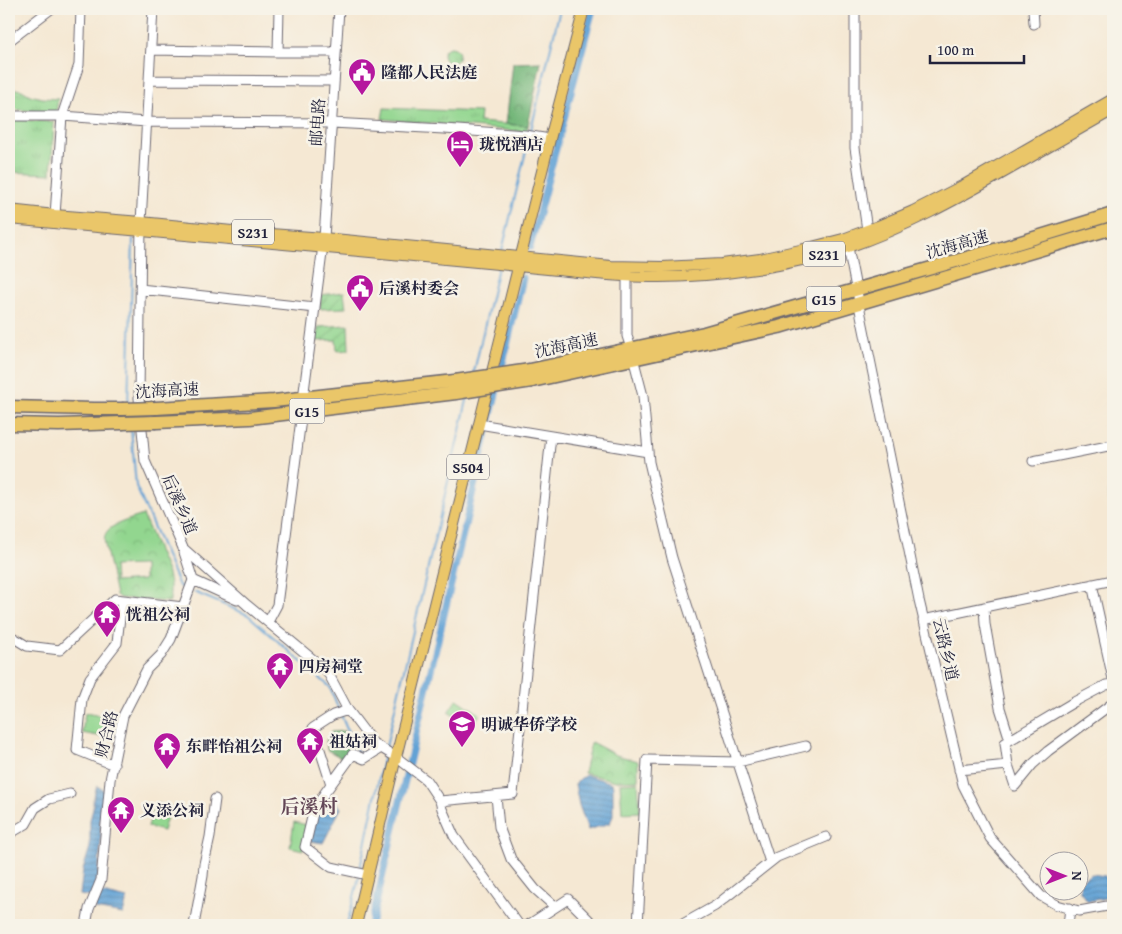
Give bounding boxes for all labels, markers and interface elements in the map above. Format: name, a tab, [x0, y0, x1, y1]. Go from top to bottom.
scale bar	[930, 32, 1023, 64]
text: 100 m	[937, 39, 975, 60]
public building icon: 隆都人民法庭	[347, 57, 377, 96]
place label: 隆都人民法庭	[381, 60, 477, 84]
street label: 邮电路	[303, 97, 331, 147]
hotel icon: 珑悦酒店	[445, 129, 475, 168]
place label: 珑悦酒店	[479, 132, 543, 156]
road number: S231	[232, 220, 274, 244]
street label: 沈海高速	[923, 224, 991, 264]
road number: S231	[803, 242, 845, 266]
public building icon: 后溪村委会	[345, 273, 375, 312]
place label: 后溪村委会	[379, 276, 459, 300]
road number: G15	[806, 286, 842, 312]
street label: 沈海高速	[532, 327, 600, 363]
street label: 沈海高速	[134, 376, 200, 404]
road number: G15	[290, 398, 324, 424]
road number: S504	[447, 454, 489, 480]
street label: 后溪乡道	[156, 470, 204, 538]
temple icon: 恍祖公祠	[92, 599, 122, 638]
place label: 恍祖公祠	[126, 602, 190, 626]
street label: 云路乡道	[927, 615, 965, 683]
temple icon: 四房祠堂	[265, 651, 295, 690]
place label: 四房祠堂	[299, 654, 363, 678]
street label: 财合路	[89, 708, 123, 760]
school or university icon: 明诚华侨学校	[447, 709, 477, 748]
place label: 明诚华侨学校	[481, 712, 577, 736]
temple icon: 祖姑祠	[295, 726, 325, 765]
place label: 祖姑祠	[329, 729, 377, 753]
temple icon: 东畔怡祖公祠	[152, 731, 182, 770]
place label: 东畔怡祖公祠	[186, 734, 282, 758]
district label: 后溪村	[280, 792, 338, 820]
temple icon: 义添公祠	[106, 795, 136, 834]
place label: 义添公祠	[140, 798, 204, 822]
north arrow	[1040, 852, 1090, 902]
text: N	[1067, 871, 1087, 881]

